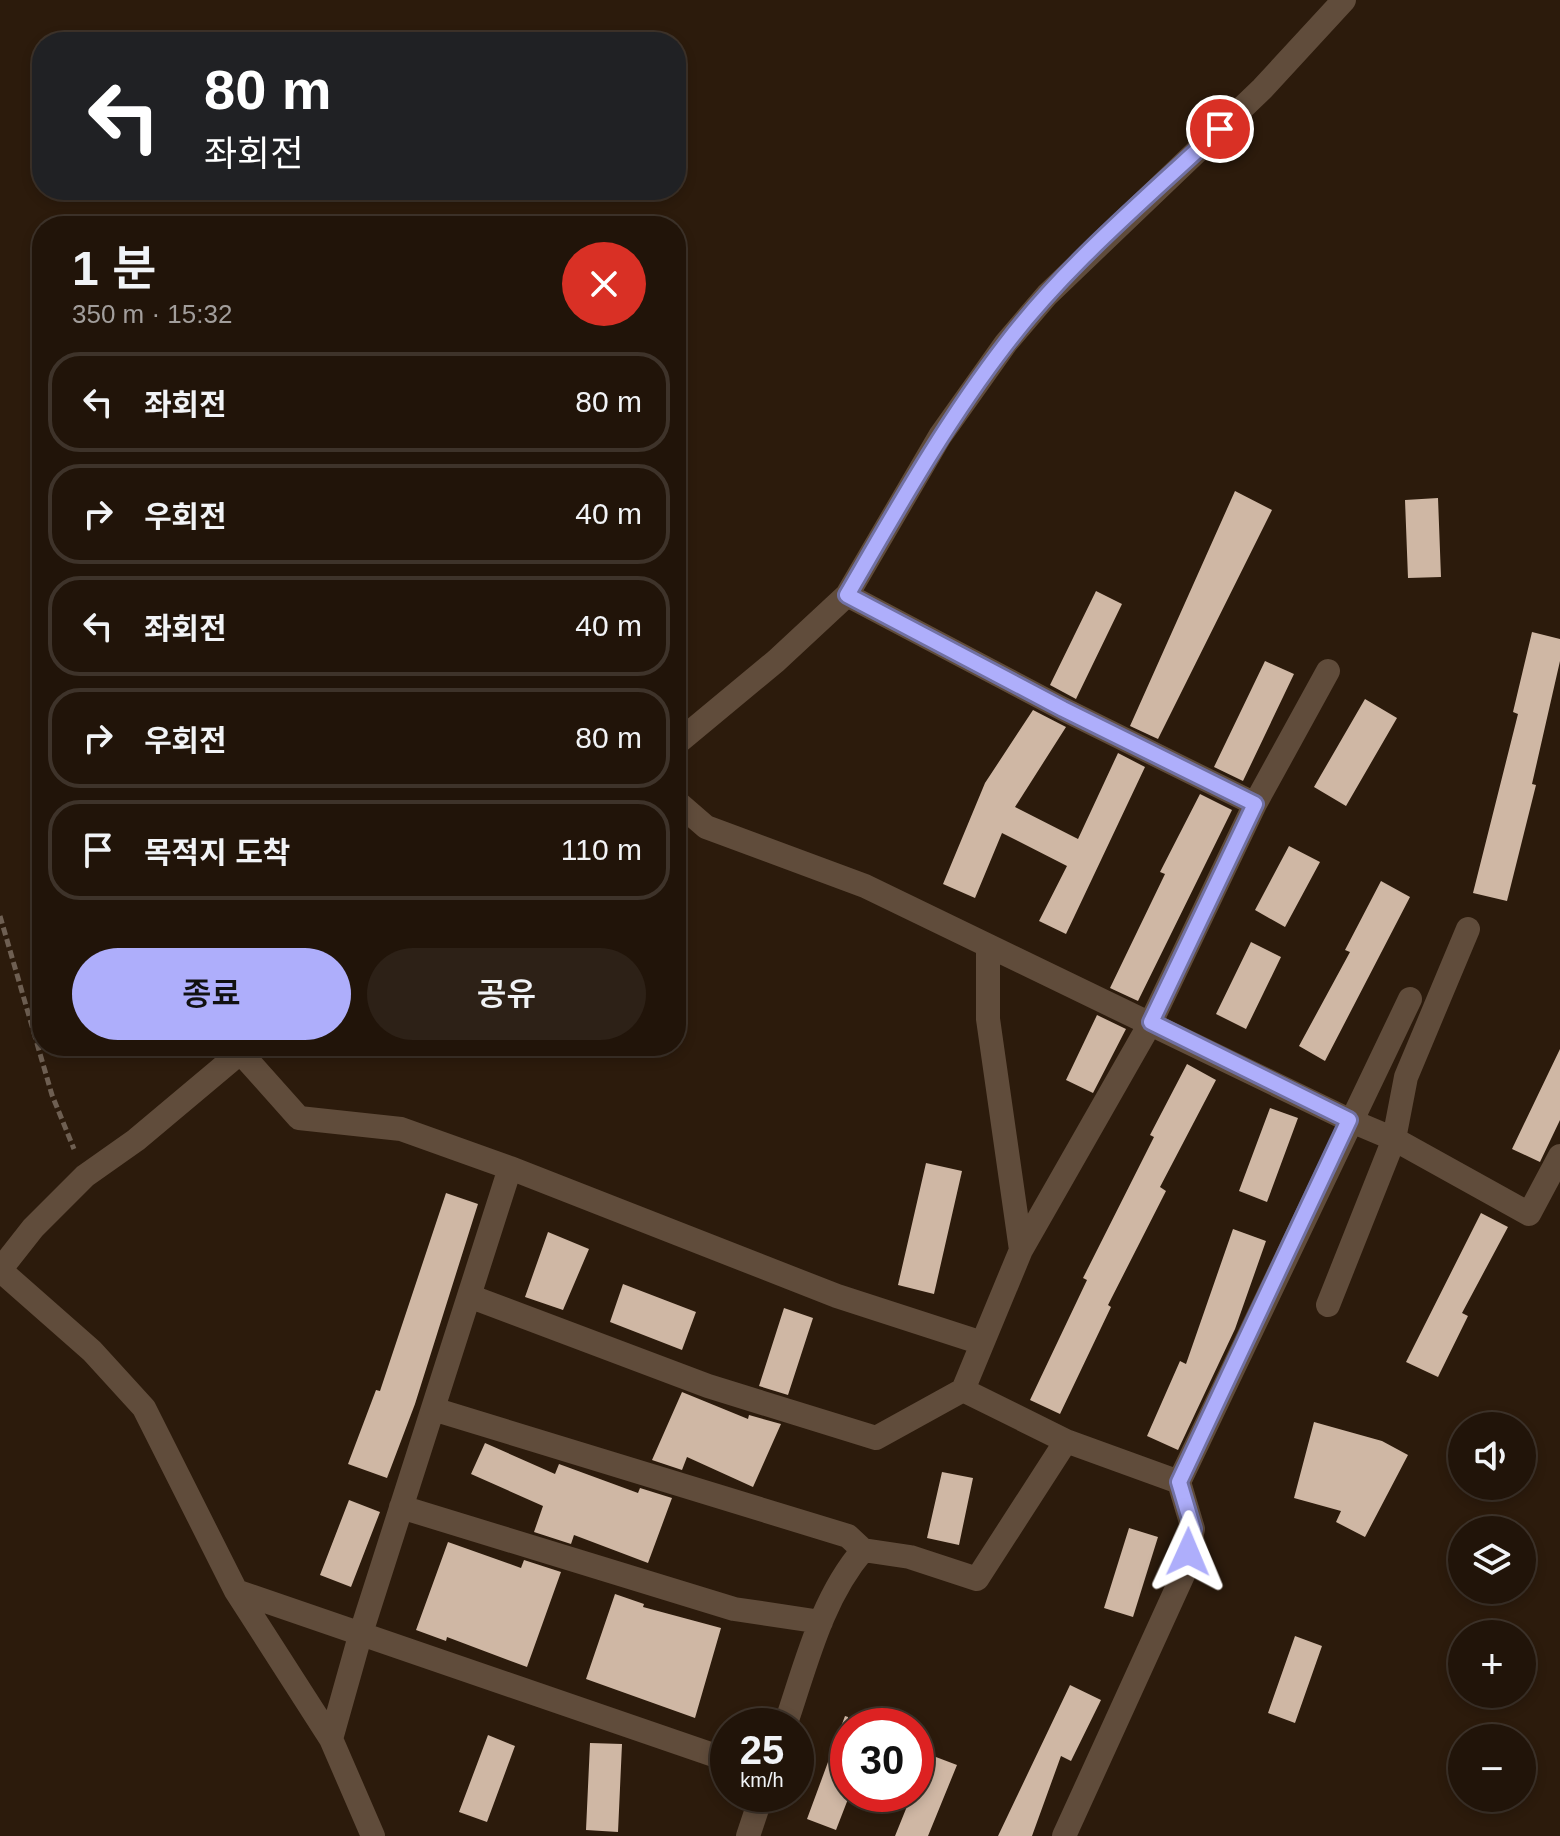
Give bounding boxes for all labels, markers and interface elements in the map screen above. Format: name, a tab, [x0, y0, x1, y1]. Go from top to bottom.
text: 80 m	[204, 58, 332, 121]
icon: left	[72, 64, 176, 168]
pin	[1186, 95, 1254, 163]
icon: arrive	[1198, 107, 1242, 151]
text: 좌회전	[204, 133, 303, 174]
text: 1 분	[72, 242, 156, 295]
button: close	[562, 242, 646, 326]
text: 350 m · 15:32	[72, 299, 232, 329]
icon: left	[76, 380, 120, 424]
text: 80 m	[575, 385, 642, 418]
text: 좌회전	[144, 388, 227, 421]
icon: right	[76, 492, 120, 536]
text: 40 m	[575, 497, 642, 530]
text: 우회전	[144, 500, 227, 533]
icon: left	[76, 604, 120, 648]
text: 40 m	[575, 609, 642, 642]
text: 좌회전	[144, 612, 227, 645]
icon: right	[76, 716, 120, 760]
text: 80 m	[575, 721, 642, 754]
text: 우회전	[144, 724, 227, 757]
icon: arrive	[76, 828, 120, 872]
text: 110 m	[561, 833, 642, 866]
text: 목적지 도착	[144, 836, 290, 869]
button: 종료	[72, 948, 351, 1040]
button: 공유	[367, 948, 646, 1040]
map controls	[1448, 1412, 1536, 1812]
button: sound	[1448, 1412, 1536, 1500]
position arrow	[1146, 1510, 1230, 1594]
button: layers	[1448, 1516, 1536, 1604]
button: +	[1448, 1620, 1536, 1708]
speed limit sign: 30	[830, 1708, 934, 1812]
button: −	[1448, 1724, 1536, 1812]
text: 25	[740, 1728, 784, 1772]
text: km/h	[740, 1769, 784, 1791]

